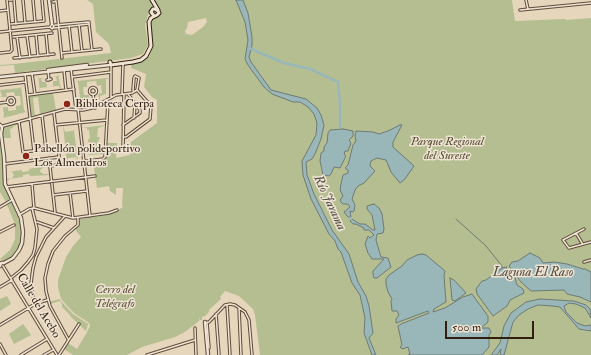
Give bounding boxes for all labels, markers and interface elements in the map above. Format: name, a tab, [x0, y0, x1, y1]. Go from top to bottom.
place label: Biblioteca Cerpa	[75, 97, 154, 111]
marker: Biblioteca Cerpa	[62, 99, 72, 109]
park label: Parque Regional del Sureste	[410, 135, 484, 163]
place label: Pabellón polideportivo Los Almendros	[34, 142, 140, 170]
marker: Pabellón polideportivo Los Almendros	[21, 151, 31, 161]
water label: Río Jarama	[309, 173, 349, 233]
water label: Laguna El Raso	[493, 265, 573, 281]
street label: Calle del Acebo	[13, 271, 63, 341]
park label: Cerro del Telégrafo	[95, 283, 135, 311]
scale bar	[447, 313, 536, 339]
text: 500 m	[452, 320, 481, 335]

